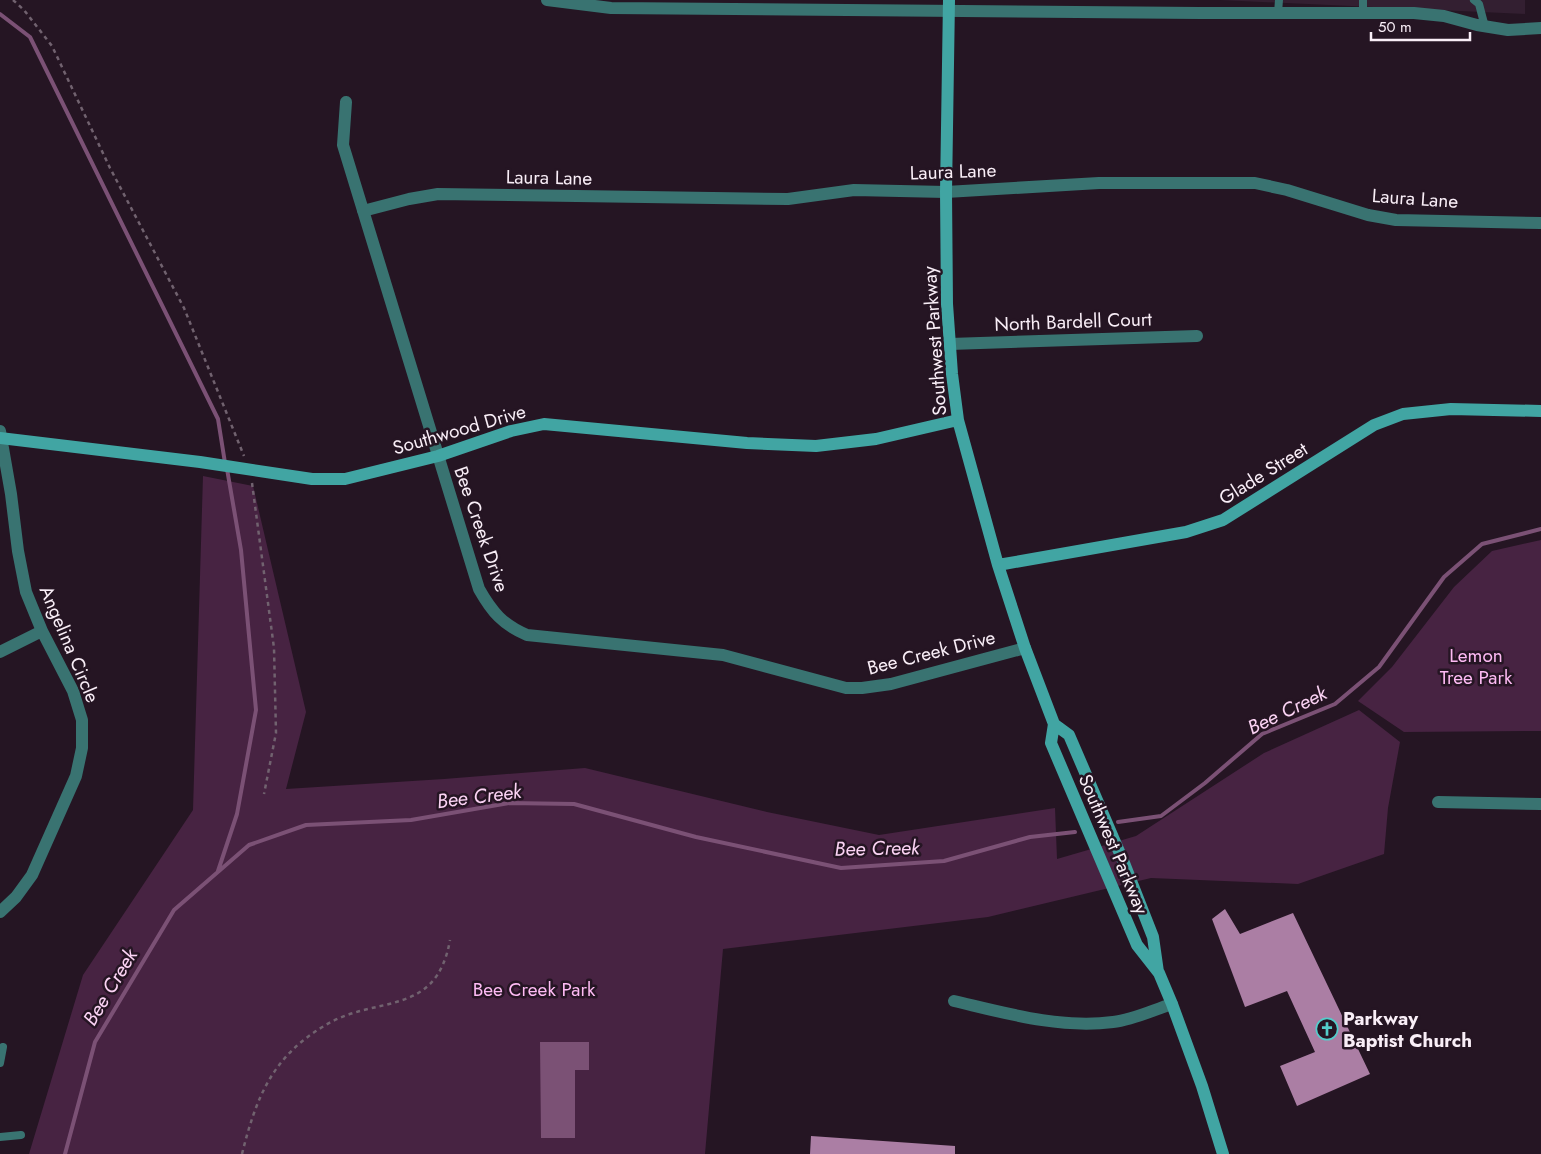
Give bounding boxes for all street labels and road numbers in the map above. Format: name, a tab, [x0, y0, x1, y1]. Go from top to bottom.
street label: Laura Lane	[909, 156, 997, 187]
street label: Laura Lane	[506, 163, 593, 192]
street label: Laura Lane	[1371, 182, 1459, 215]
street label: Southwest Parkway	[916, 265, 953, 417]
street label: North Bardell Court	[994, 305, 1153, 338]
street label: Southwood Drive	[389, 398, 529, 461]
street label: Glade Street	[1214, 435, 1313, 511]
street label: Bee Creek Drive	[447, 463, 516, 596]
street label: Angelina Circle	[33, 582, 106, 707]
street label: Bee Creek Drive	[864, 623, 998, 681]
street label: Southwest Parkway	[1072, 770, 1156, 919]

